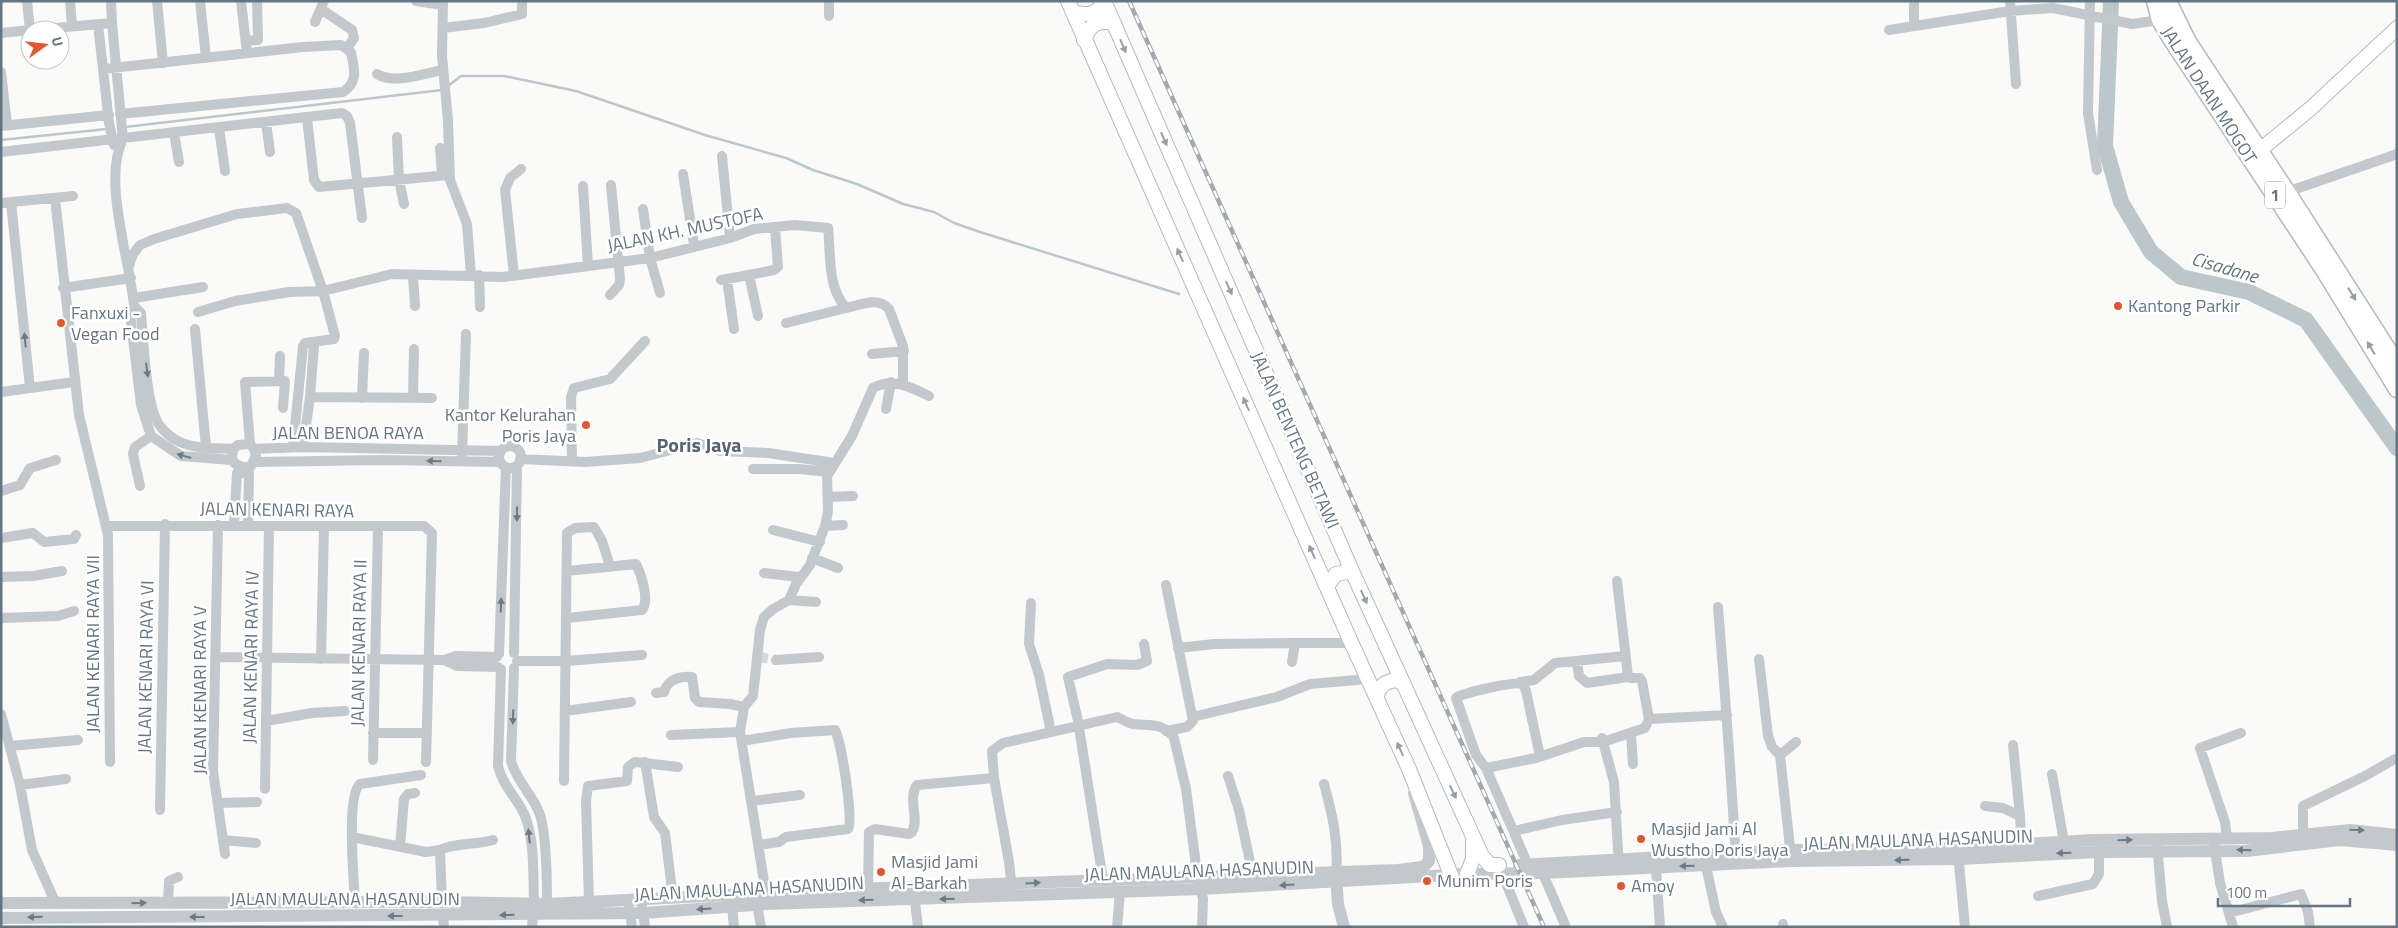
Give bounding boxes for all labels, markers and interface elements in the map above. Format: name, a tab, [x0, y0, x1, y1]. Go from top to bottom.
north arrow	[20, 20, 70, 70]
street label: JALAN DAAN MOGOT	[2155, 21, 2264, 169]
text: U	[47, 34, 69, 49]
one-way arrow	[1120, 39, 1128, 53]
one-way arrow	[1160, 132, 1168, 146]
road number: 1	[2265, 182, 2285, 208]
street label: JALAN KH. MUSTOFA	[604, 200, 766, 259]
water label: Cisadane	[2188, 243, 2263, 290]
one-way arrow	[1175, 248, 1184, 263]
one-way arrow	[1225, 281, 1233, 295]
one-way arrow	[2348, 287, 2357, 300]
place label: Kantong Parkir	[2128, 292, 2240, 319]
place label: Fanxuxi - Vegan Food	[71, 299, 160, 347]
marker: Kantong Parkir	[2112, 300, 2124, 312]
marker: Fanxuxi - Vegan Food	[55, 317, 67, 329]
one-way arrow	[21, 331, 29, 347]
one-way arrow	[2367, 341, 2376, 354]
street label: JALAN BENTENG BETAWI	[1244, 347, 1347, 533]
one-way arrow	[143, 362, 151, 378]
one-way arrow	[1242, 397, 1250, 411]
place label: Kantor Kelurahan Poris Jaya	[445, 401, 576, 449]
street label: JALAN BENOA RAYA	[272, 419, 424, 446]
marker: Kantor Kelurahan Poris Jaya	[580, 419, 592, 431]
district label: Poris Jaya	[656, 429, 742, 460]
one-way arrow	[177, 451, 192, 459]
one-way arrow	[425, 456, 441, 464]
street label: JALAN KENARI RAYA	[200, 495, 355, 524]
one-way arrow	[513, 507, 521, 523]
one-way arrow	[1308, 545, 1316, 559]
street label: JALAN KENARI RAYA VII	[79, 555, 106, 733]
street label: JALAN KENARI RAYA II	[344, 559, 373, 727]
street label: JALAN KENARI RAYA IV	[235, 570, 266, 744]
street label: JALAN KENARI RAYA VI	[130, 580, 161, 754]
one-way arrow	[1360, 590, 1368, 604]
one-way arrow	[498, 597, 506, 613]
street label: JALAN KENARI RAYA V	[186, 605, 213, 774]
one-way arrow	[509, 709, 517, 725]
one-way arrow	[1395, 742, 1403, 756]
one-way arrow	[1449, 785, 1457, 800]
place label: Masjid Jami Al Wustho Poris Jaya	[1651, 815, 1788, 863]
street label: JALAN MAULANA HASANUDIN	[1803, 822, 2033, 857]
one-way arrow	[2349, 826, 2365, 834]
one-way arrow	[525, 827, 533, 843]
marker: Masjid Jami Al Wustho Poris Jaya	[1635, 833, 1647, 845]
one-way arrow	[2117, 836, 2133, 844]
one-way arrow	[2236, 846, 2252, 854]
place label: Masjid Jami Al-Barkah	[891, 848, 978, 896]
one-way arrow	[2056, 849, 2072, 857]
street label: JALAN MAULANA HASANUDIN	[1084, 853, 1314, 888]
one-way arrow	[1893, 856, 1909, 864]
one-way arrow	[1679, 863, 1695, 871]
marker: Masjid Jami Al-Barkah	[875, 866, 887, 878]
place label: Munim Poris	[1437, 867, 1533, 894]
street label: JALAN MAULANA HASANUDIN	[633, 869, 864, 908]
place label: Amoy	[1631, 872, 1675, 899]
marker: Munim Poris	[1421, 875, 1433, 887]
scale bar	[2218, 876, 2350, 908]
one-way arrow	[1025, 879, 1041, 887]
marker: Amoy	[1615, 880, 1627, 892]
text: 100 m	[2226, 881, 2267, 904]
one-way arrow	[1279, 882, 1295, 890]
street label: JALAN MAULANA HASANUDIN	[230, 885, 460, 912]
one-way arrow	[938, 895, 954, 903]
one-way arrow	[858, 896, 874, 904]
one-way arrow	[132, 899, 148, 907]
one-way arrow	[696, 905, 712, 913]
one-way arrow	[498, 911, 514, 919]
one-way arrow	[386, 912, 402, 920]
one-way arrow	[189, 913, 205, 921]
one-way arrow	[26, 914, 42, 922]

